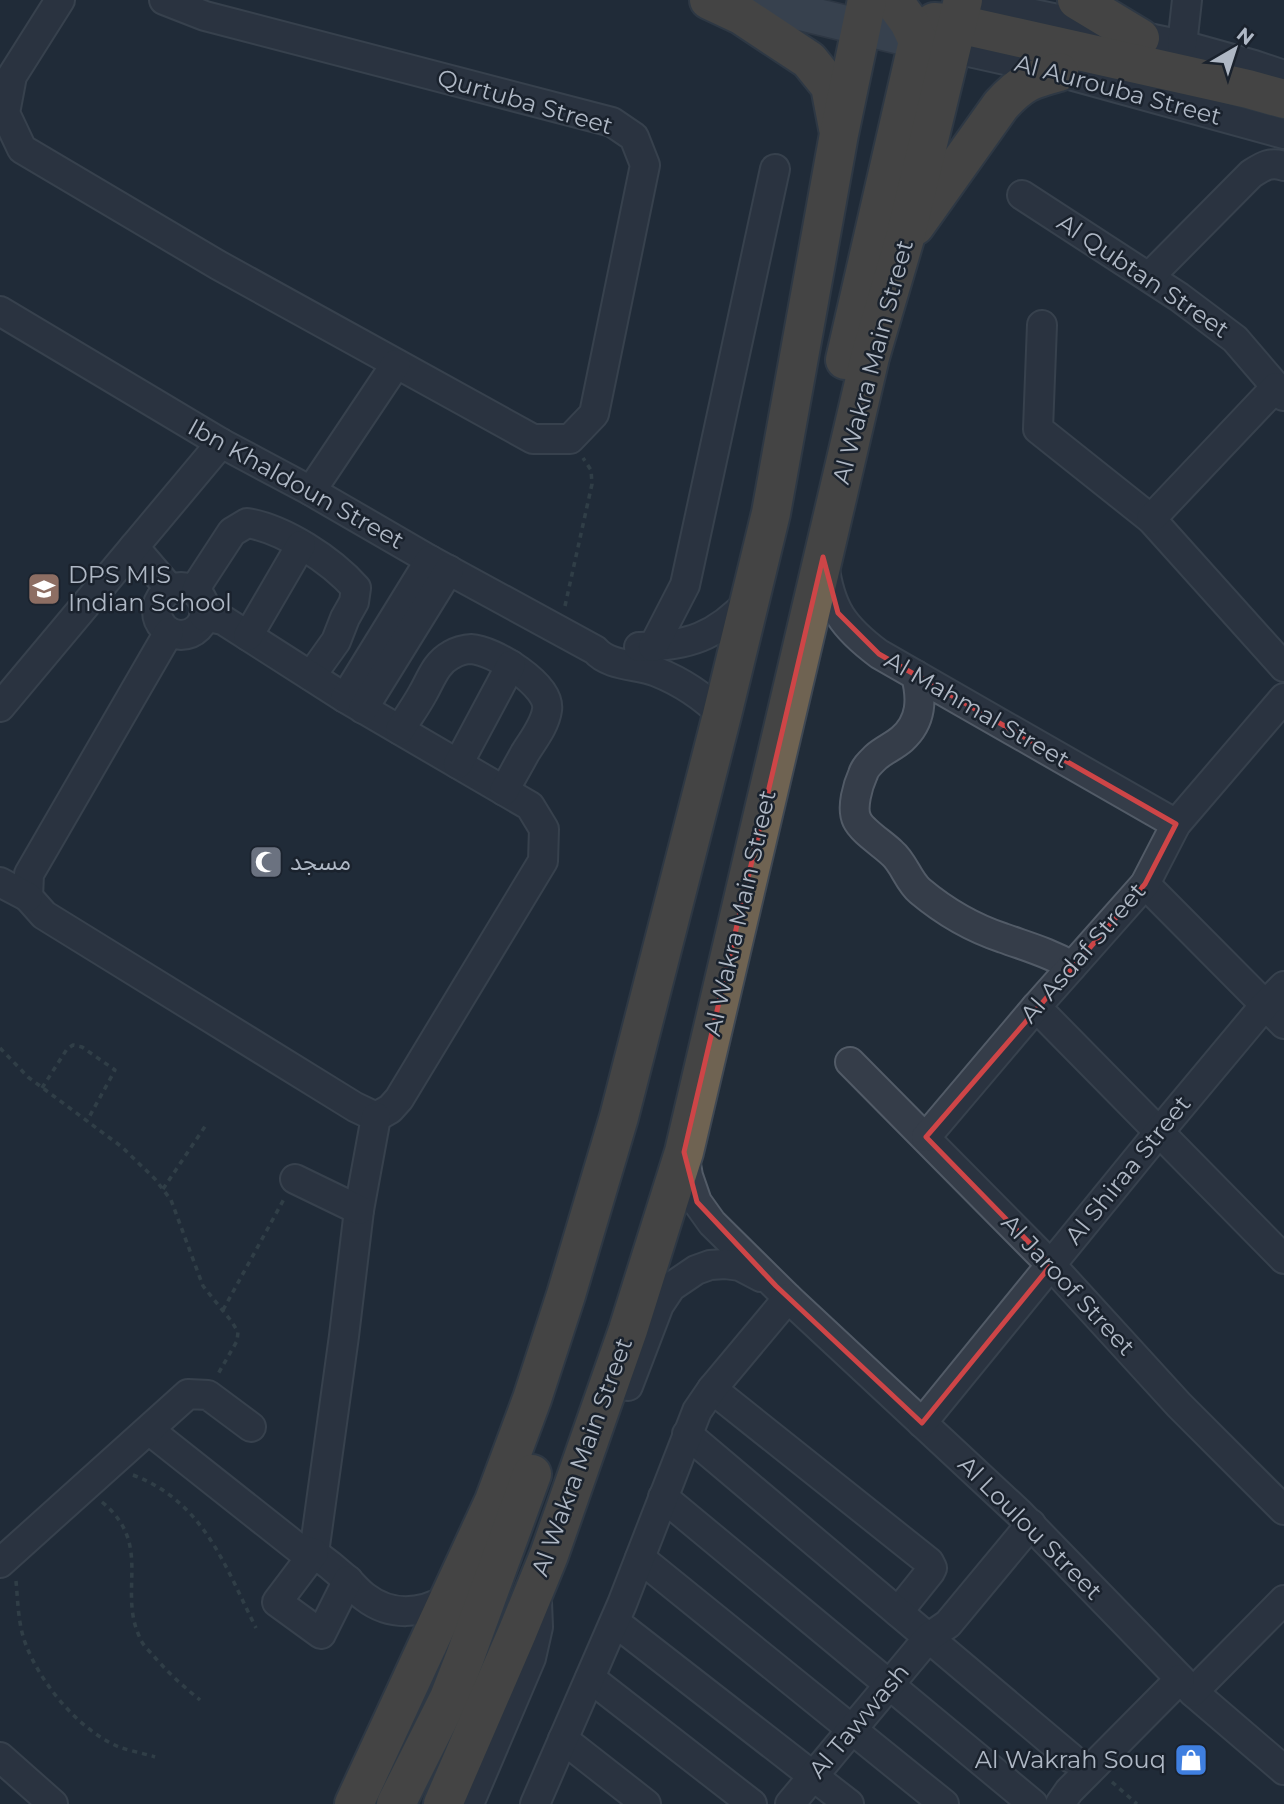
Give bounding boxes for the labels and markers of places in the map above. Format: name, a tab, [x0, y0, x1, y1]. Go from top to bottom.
place label: DPS MIS Indian School	[68, 560, 232, 617]
school or university icon: DPS MIS Indian School	[25, 570, 63, 608]
mosque icon: مسجد	[247, 843, 285, 881]
place label: مسجد	[290, 847, 351, 876]
shop icon: Al Wakrah Souq	[1172, 1741, 1210, 1779]
place label: Al Wakrah Souq	[975, 1745, 1166, 1774]

